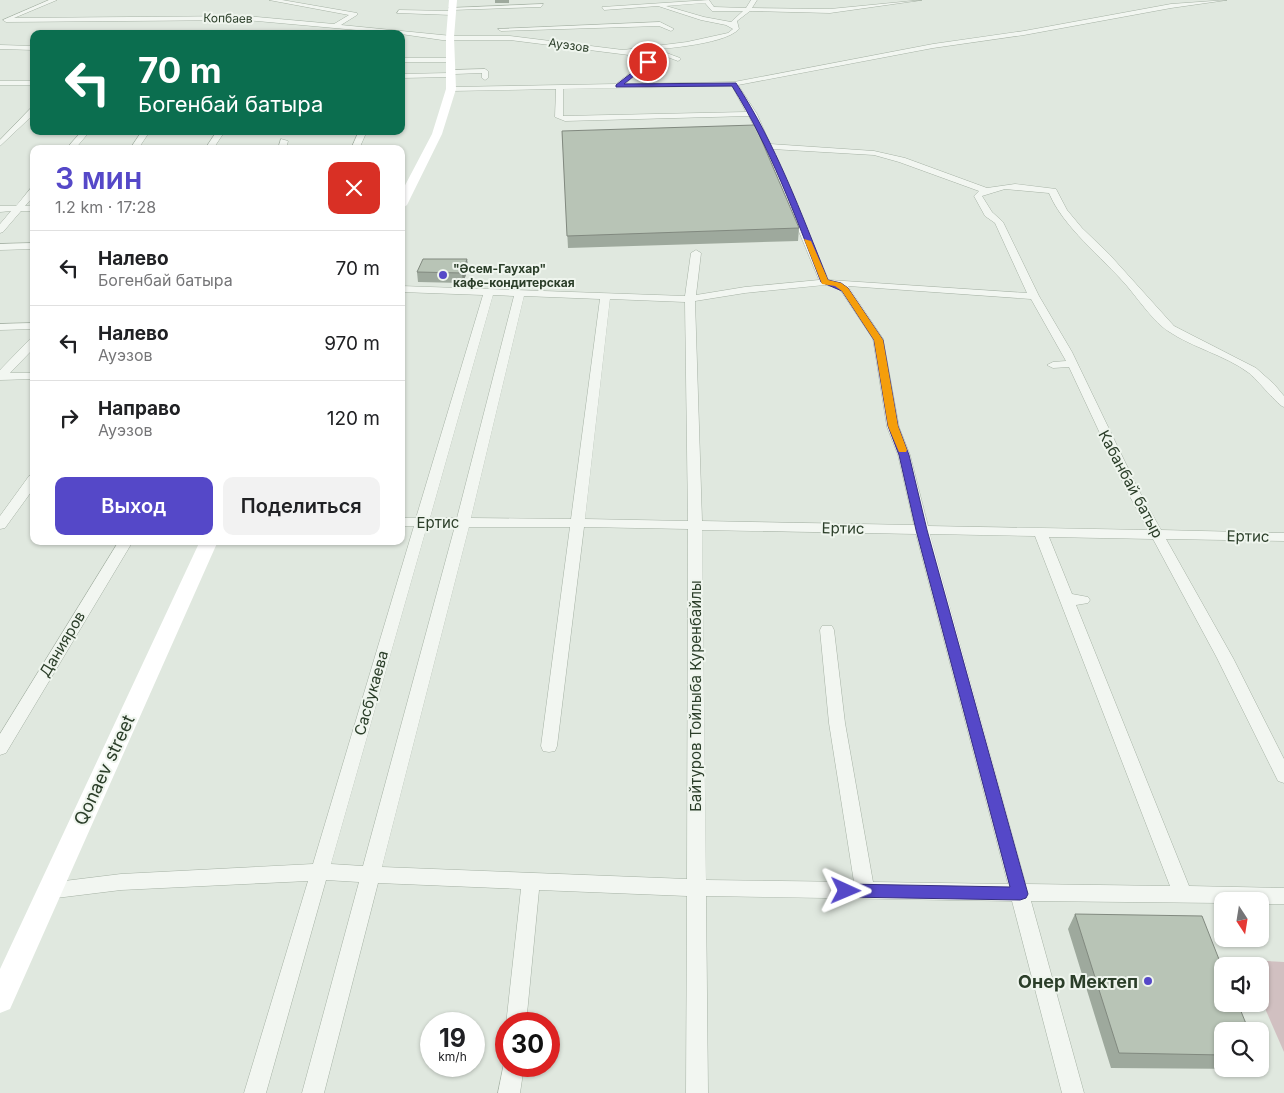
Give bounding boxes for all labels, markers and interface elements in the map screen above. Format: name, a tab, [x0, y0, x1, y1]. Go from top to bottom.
street label: Копбаев	[203, 10, 253, 26]
street label: Ауэзов	[548, 35, 591, 55]
pin	[627, 41, 669, 83]
icon: arrive	[634, 48, 662, 76]
text: 70 m	[138, 49, 222, 91]
icon: left	[55, 50, 120, 115]
text: Богенбай батыра	[138, 91, 323, 117]
text: 3 мин	[55, 160, 142, 196]
button: close	[328, 162, 380, 214]
text: 1.2 km · 17:28	[55, 197, 156, 217]
text: Налево	[98, 247, 169, 270]
icon: left	[55, 254, 83, 282]
text: 70 m	[336, 257, 380, 280]
place label: "Әсем-Гаухар" кафе-кондитерская	[453, 261, 575, 290]
marker: "Әсем-Гаухар" кафе-кондитерская	[437, 269, 449, 281]
text: Богенбай батыра	[98, 270, 233, 290]
text: Налево	[98, 322, 169, 345]
icon: left	[55, 329, 83, 357]
text: 970 m	[324, 332, 380, 355]
text: Ауэзов	[98, 345, 153, 365]
text: Направо	[98, 397, 181, 420]
icon: right	[55, 404, 83, 432]
text: 120 m	[327, 407, 380, 430]
text: Ауэзов	[98, 420, 153, 440]
street label: Кабанбай батыр	[1094, 427, 1168, 541]
button: Выход	[55, 477, 213, 535]
button: Поделиться	[223, 477, 380, 535]
street label: Ертис	[417, 513, 459, 532]
street label: Ертис	[821, 518, 865, 538]
street label: Ертис	[1226, 526, 1270, 546]
street label: Байтуров Тойлыба Куренбайлы	[686, 580, 705, 812]
street label: Данияров	[35, 608, 89, 680]
street label: Сасбукаева	[350, 648, 392, 738]
street label: Qonaev street	[69, 711, 139, 829]
position arrow	[819, 864, 871, 916]
north arrow	[1214, 892, 1269, 948]
map controls	[1214, 892, 1269, 1077]
button: sound	[1214, 957, 1269, 1012]
place label: Онер Мектеп	[1018, 971, 1138, 992]
marker: Онер Мектеп	[1142, 975, 1154, 987]
speed limit sign: 30	[495, 1012, 560, 1077]
button: search	[1214, 1022, 1269, 1077]
text: 19	[439, 1023, 466, 1053]
text: km/h	[438, 1049, 467, 1064]

